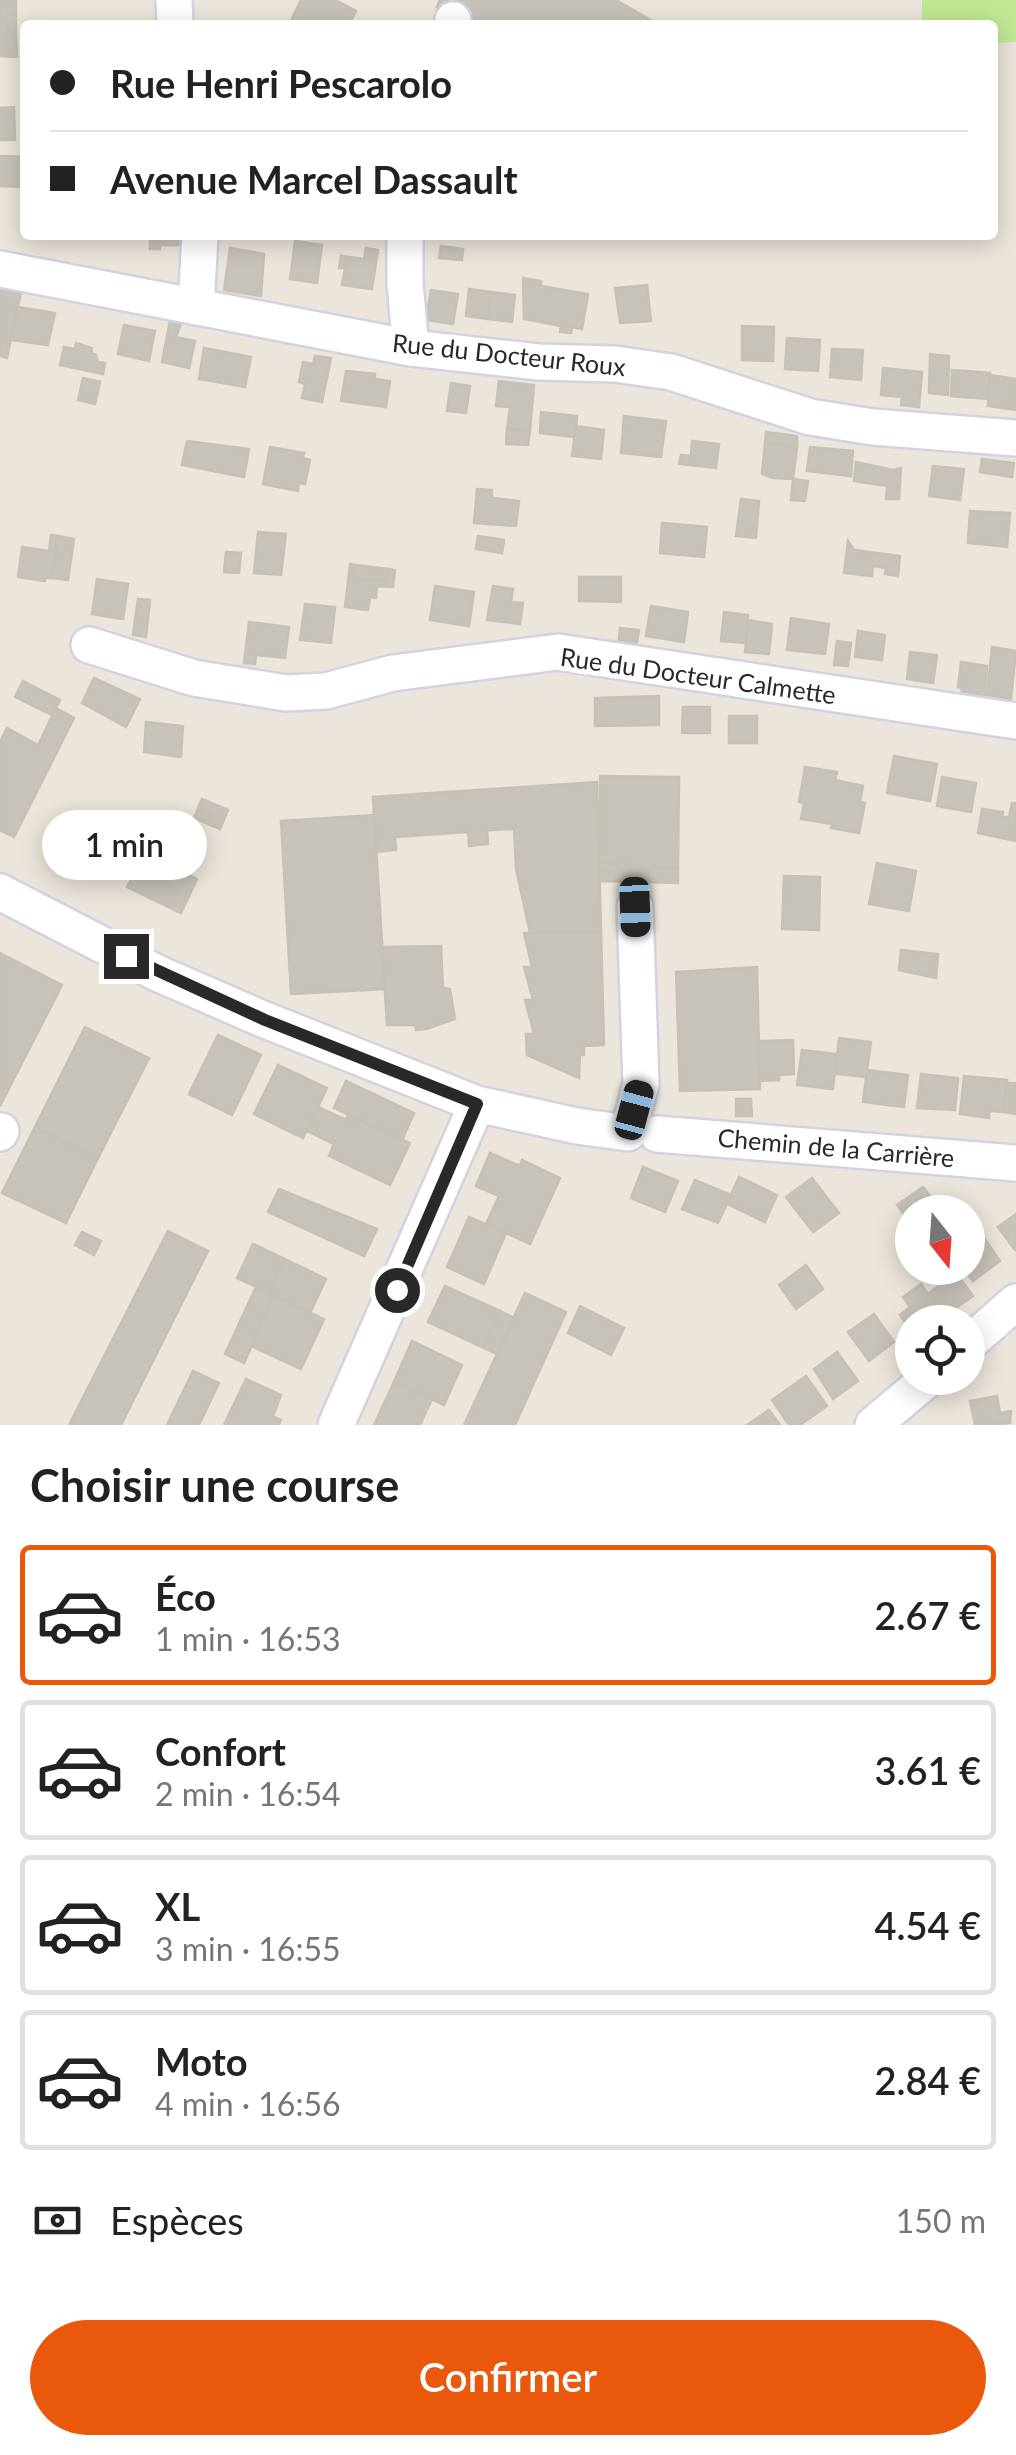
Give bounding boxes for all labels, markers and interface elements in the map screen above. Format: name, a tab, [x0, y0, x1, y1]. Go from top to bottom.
text: Rue Henri Pescarolo	[110, 60, 452, 106]
text: Avenue Marcel Dassault	[110, 156, 518, 202]
street label: Rue du Docteur Roux	[391, 327, 628, 381]
street label: Rue du Docteur Calmette	[558, 641, 838, 709]
callout: 1 min	[44, 811, 208, 881]
text: 1 min	[85, 825, 164, 864]
car	[619, 876, 651, 938]
route end	[104, 934, 149, 979]
car	[612, 1077, 656, 1143]
street label: Chemin de la Carrière	[717, 1122, 956, 1172]
north arrow	[895, 1195, 985, 1285]
map controls	[895, 1195, 985, 1395]
route start	[375, 1268, 420, 1313]
button: locate	[895, 1305, 985, 1395]
text: Choisir une course	[30, 1458, 399, 1512]
icon: car	[35, 1570, 125, 1660]
text: Éco	[155, 1573, 216, 1619]
text: 2.67 €	[874, 1592, 981, 1638]
text: 1 min · 16:53	[155, 1619, 341, 1658]
icon: car	[35, 1725, 125, 1815]
text: Confort	[155, 1728, 286, 1774]
text: 3.61 €	[874, 1747, 981, 1793]
text: 2 min · 16:54	[155, 1774, 341, 1813]
icon: car	[35, 1880, 125, 1970]
text: XL	[155, 1883, 200, 1929]
text: 4.54 €	[874, 1902, 981, 1948]
text: 3 min · 16:55	[155, 1929, 341, 1968]
icon: car	[35, 2035, 125, 2125]
text: Moto	[155, 2038, 248, 2084]
text: 2.84 €	[874, 2057, 981, 2103]
text: 4 min · 16:56	[155, 2084, 341, 2123]
icon: cash	[30, 2193, 85, 2248]
text: Espèces	[110, 2197, 244, 2243]
text: 150 m	[896, 2201, 986, 2240]
button: Confirmer	[30, 2320, 986, 2435]

